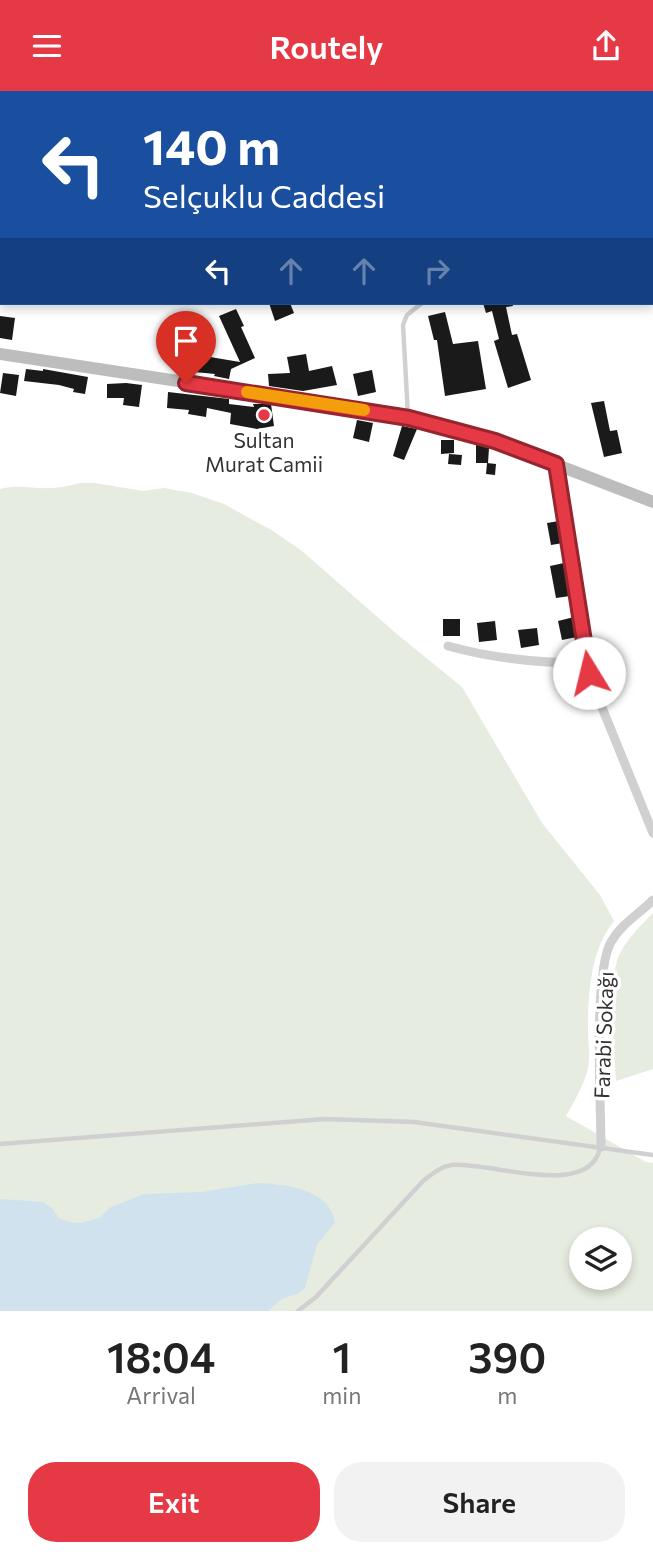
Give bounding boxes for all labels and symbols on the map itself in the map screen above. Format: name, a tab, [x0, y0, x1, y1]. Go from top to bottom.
pin	[156, 311, 216, 383]
marker: Sultan Murat Camii	[256, 407, 272, 423]
place label: Sultan Murat Camii	[205, 427, 323, 476]
position arrow	[552, 636, 626, 710]
street label: Farabi Sokağı	[588, 971, 618, 1099]

